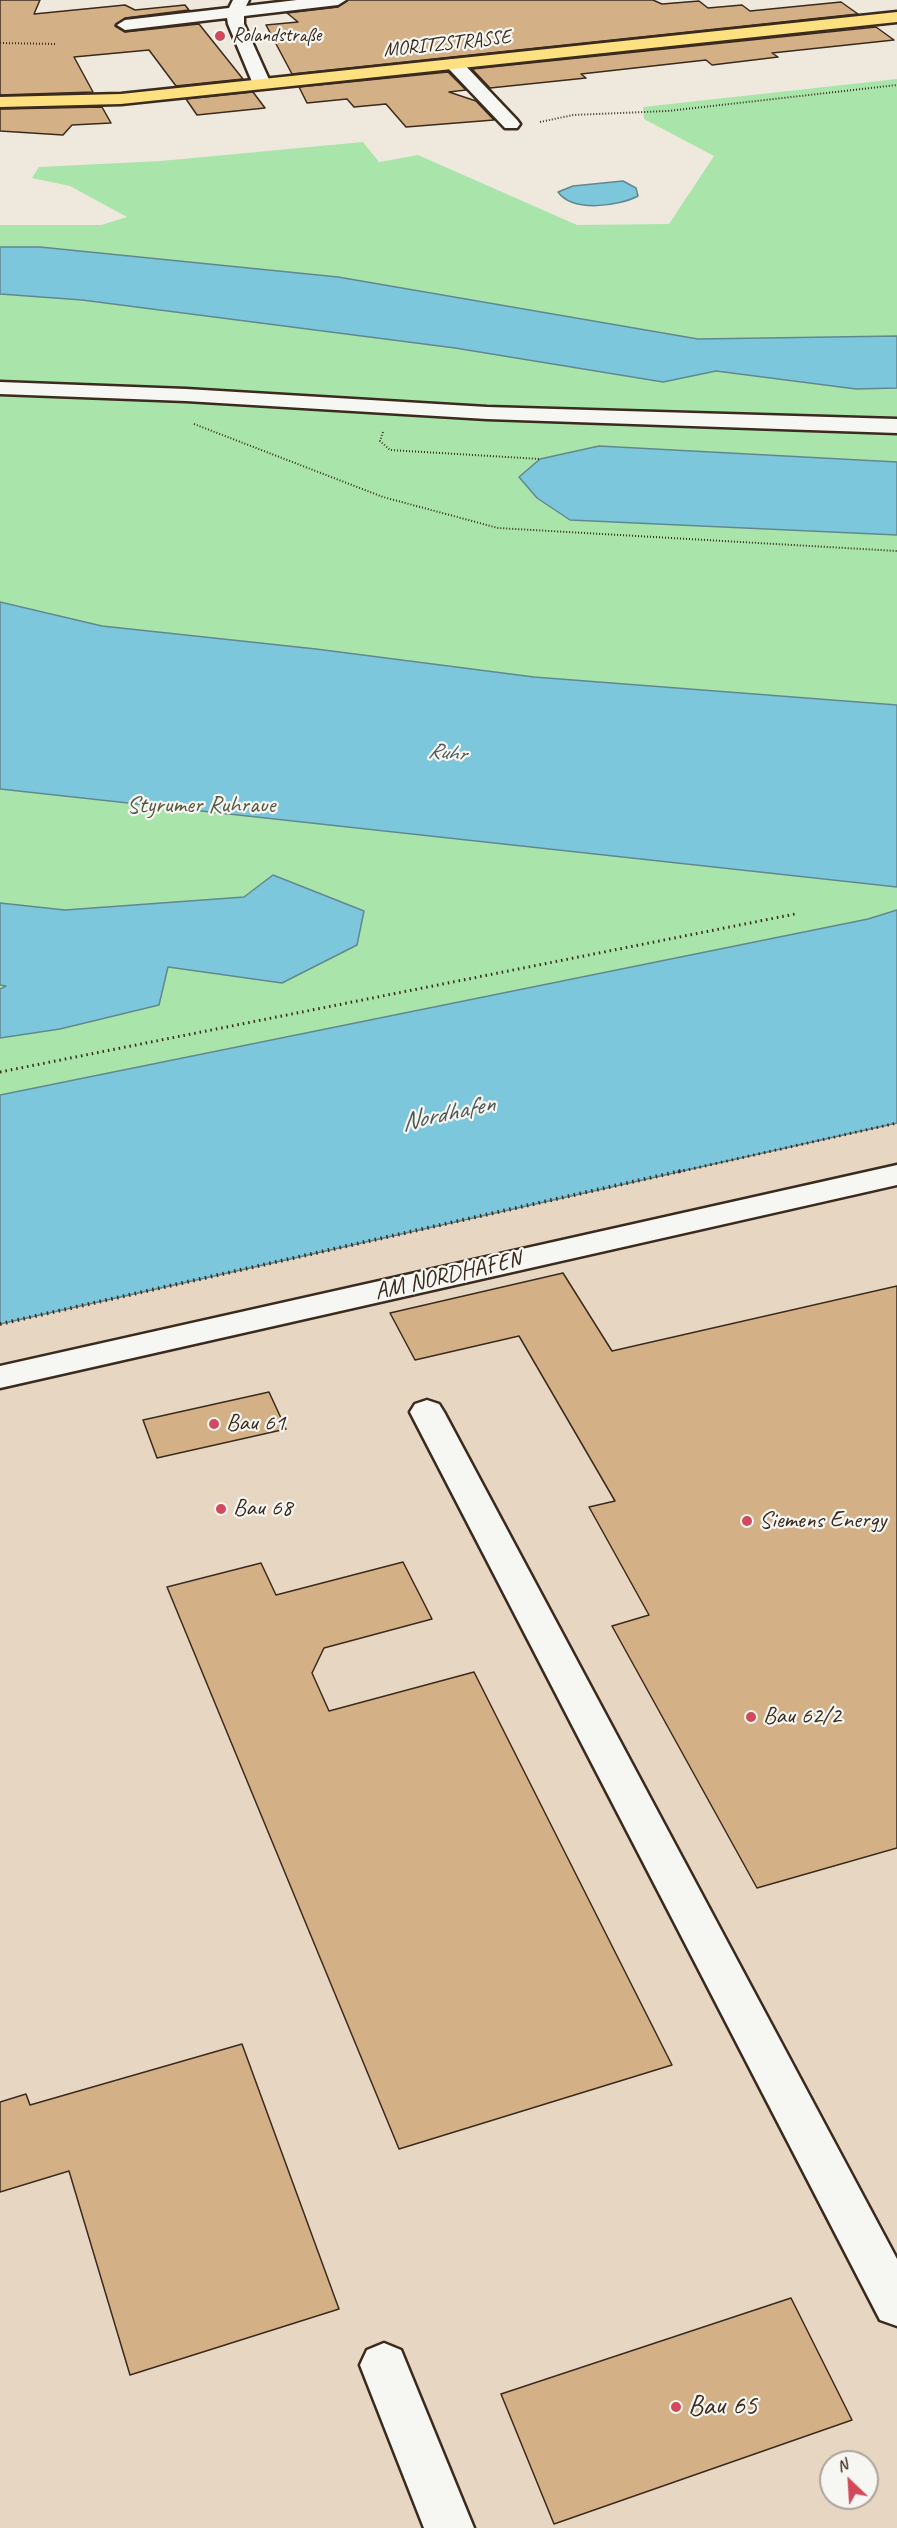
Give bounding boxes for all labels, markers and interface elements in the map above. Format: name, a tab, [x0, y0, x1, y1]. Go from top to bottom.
place label: Rolandstraße	[232, 24, 321, 48]
street label: MORITZSTRASSE	[382, 25, 512, 63]
marker: Rolandstraße	[213, 29, 227, 43]
water label: Ruhr	[427, 738, 467, 768]
park label: Styrumer Ruhraue	[127, 792, 275, 820]
water label: Nordhafen	[399, 1089, 497, 1139]
street label: AM NORDHAFEN	[372, 1245, 524, 1307]
place label: Bau 61	[226, 1410, 285, 1438]
marker: Bau 61	[207, 1417, 221, 1431]
place label: Bau 68	[233, 1495, 292, 1523]
marker: Bau 68	[214, 1502, 228, 1516]
place label: Siemens Energy	[759, 1507, 886, 1535]
marker: Siemens Energy	[740, 1514, 754, 1528]
place label: Bau 62/2	[763, 1703, 841, 1731]
marker: Bau 62/2	[744, 1710, 758, 1724]
place label: Bau 65	[688, 2390, 757, 2424]
marker: Bau 65	[669, 2400, 683, 2414]
north arrow	[819, 2450, 879, 2510]
text: N	[834, 2454, 851, 2477]

